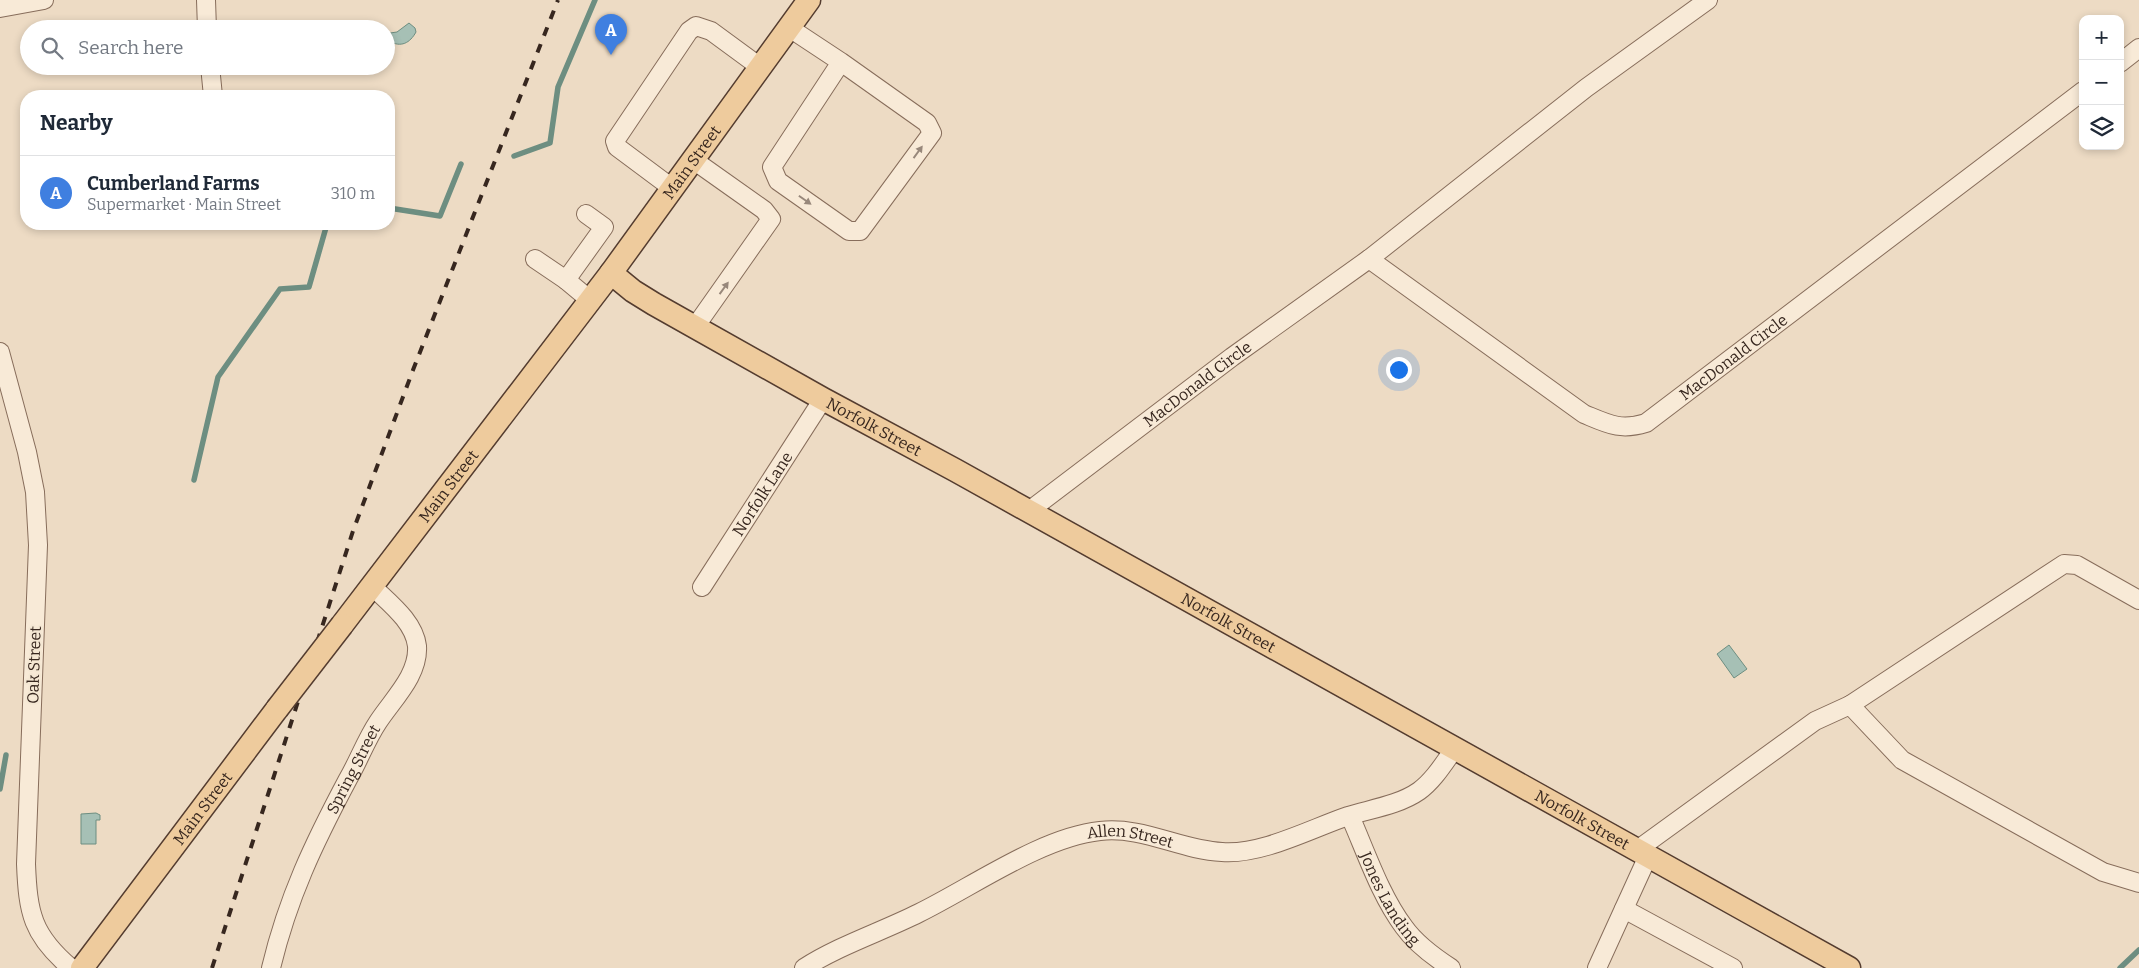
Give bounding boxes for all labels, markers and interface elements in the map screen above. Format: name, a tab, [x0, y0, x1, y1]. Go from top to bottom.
pin: A	[595, 14, 627, 55]
map controls	[2079, 15, 2124, 150]
button: +	[2079, 15, 2124, 60]
search box	[20, 20, 395, 75]
icon: search	[38, 34, 66, 62]
text: Search here	[78, 36, 183, 59]
button: −	[2079, 60, 2124, 105]
button: layers	[2079, 105, 2124, 150]
text: Nearby	[40, 110, 113, 136]
street label: Main Street	[658, 122, 725, 203]
one-way arrow	[912, 146, 923, 159]
text: Cumberland Farms	[87, 172, 260, 195]
text: A	[50, 184, 62, 203]
text: 310 m	[331, 184, 375, 203]
text: Supermarket · Main Street	[87, 195, 281, 214]
one-way arrow	[798, 195, 812, 205]
one-way arrow	[719, 281, 729, 295]
street label: MacDonald Circle	[1675, 310, 1791, 404]
street label: MacDonald Circle	[1139, 337, 1255, 430]
your location	[1386, 357, 1412, 383]
street label: Norfolk Street	[823, 393, 925, 460]
street label: Main Street	[415, 446, 482, 526]
street label: Norfolk Lane	[728, 448, 796, 539]
street label: Norfolk Street	[1178, 588, 1279, 656]
street label: Oak Street	[23, 626, 45, 704]
street label: Spring Street	[322, 721, 384, 817]
street label: Main Street	[169, 768, 236, 848]
street label: Norfolk Street	[1532, 786, 1633, 853]
street label: Allen Street	[1085, 821, 1176, 851]
street label: Jones Landing	[1356, 848, 1424, 949]

